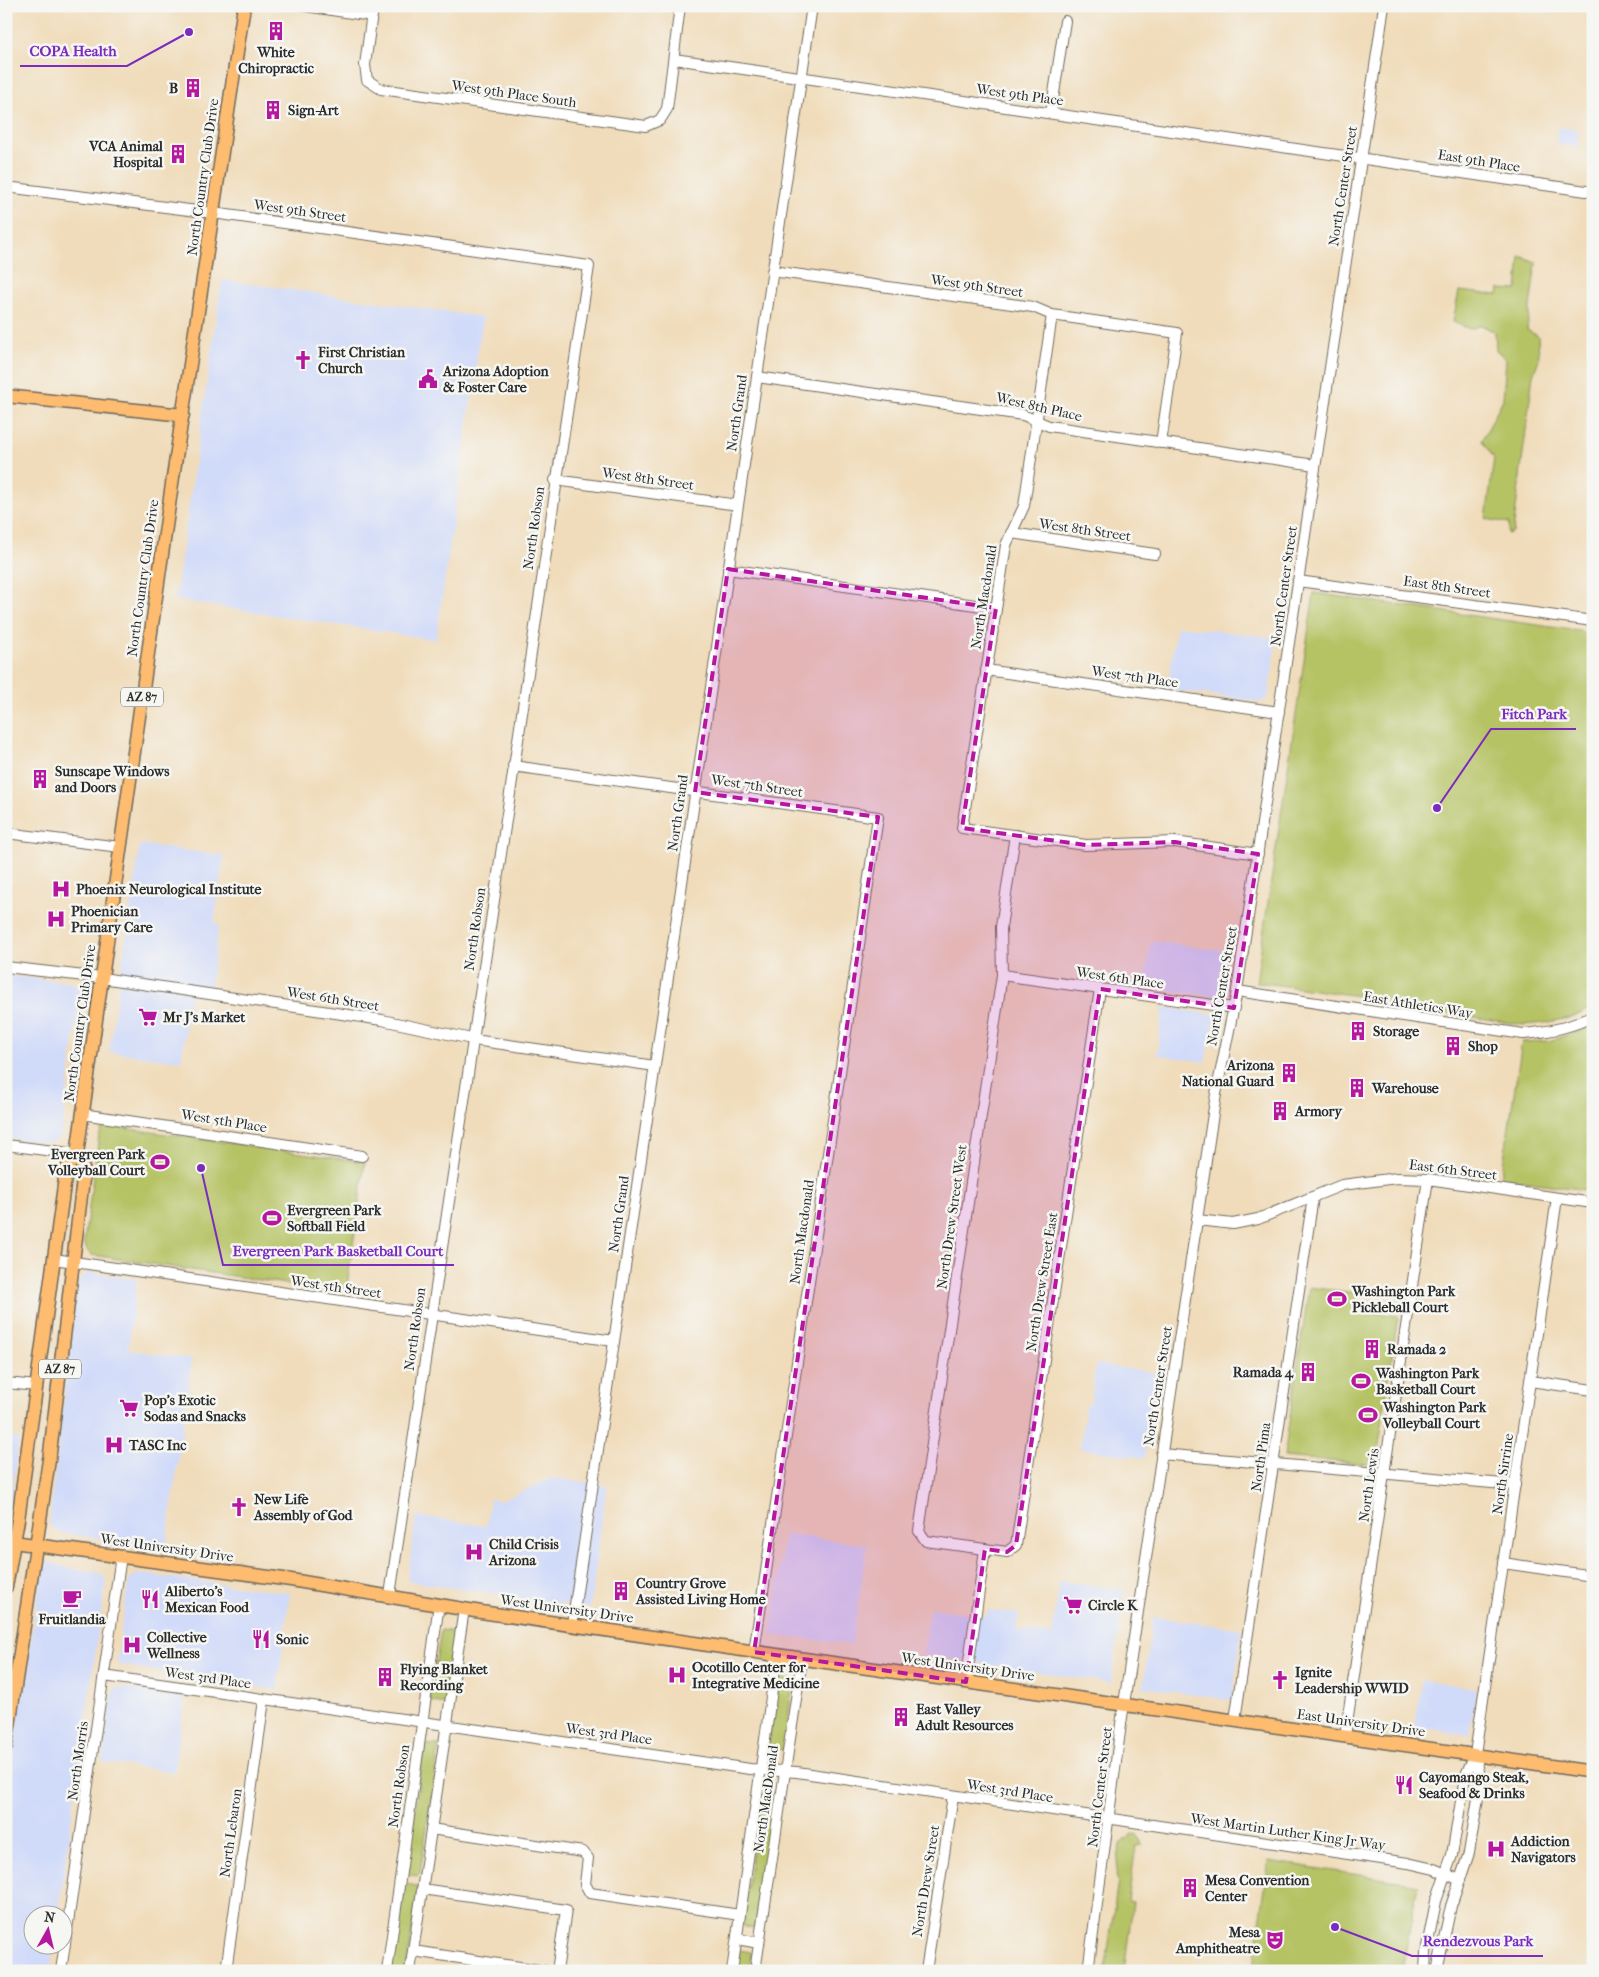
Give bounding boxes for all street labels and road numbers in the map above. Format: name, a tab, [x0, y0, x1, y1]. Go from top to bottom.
street label: West 9th Place South	[449, 77, 578, 111]
street label: West 9th Place	[974, 80, 1065, 110]
street label: North Country Club Drive	[184, 97, 222, 257]
street label: North Center Street	[1325, 125, 1361, 247]
street label: East 9th Place	[1437, 146, 1522, 176]
street label: West 9th Street	[252, 196, 347, 226]
street label: West 9th Street	[929, 271, 1024, 301]
street label: North Grand	[723, 373, 751, 452]
street label: West 8th Place	[993, 389, 1084, 425]
street label: West 8th Street	[600, 464, 695, 494]
street label: North Robson	[520, 485, 548, 571]
street label: North Country Club Drive	[124, 498, 162, 658]
street label: West 8th Street	[1037, 515, 1132, 545]
street label: North Center Street	[1267, 525, 1301, 647]
street label: North Macdonald	[967, 543, 1001, 650]
street label: East 8th Street	[1402, 572, 1492, 602]
street label: West 7th Place	[1090, 662, 1180, 692]
road number: AZ 87	[121, 688, 163, 706]
street label: West 7th Street	[709, 771, 804, 801]
street label: North Grand	[664, 773, 692, 852]
street label: North Robson	[461, 886, 489, 972]
street label: North Center Street	[1203, 925, 1241, 1047]
street label: North Country Club Drive	[61, 943, 99, 1103]
street label: West 6th Place	[1074, 963, 1165, 993]
street label: West 6th Street	[285, 983, 380, 1015]
street label: East Athletics Way	[1362, 988, 1474, 1022]
street label: West 5th Place	[179, 1106, 268, 1136]
street label: North Drew Street West	[933, 1144, 971, 1290]
street label: East 6th Street	[1408, 1156, 1498, 1184]
street label: North Grand	[605, 1174, 633, 1253]
street label: North Macdonald	[786, 1178, 818, 1285]
street label: North Drew Street East	[1023, 1211, 1061, 1353]
street label: West 5th Street	[288, 1272, 383, 1302]
street label: North Robson	[401, 1286, 429, 1372]
street label: North Center Street	[1140, 1325, 1176, 1447]
road number: AZ 87	[39, 1360, 81, 1378]
street label: North Pima	[1248, 1421, 1274, 1493]
street label: North Sirrine	[1489, 1432, 1517, 1516]
street label: North Lewis	[1355, 1447, 1383, 1523]
street label: West University Drive	[98, 1530, 235, 1566]
street label: West University Drive	[498, 1591, 635, 1627]
street label: West University Drive	[899, 1649, 1036, 1685]
street label: West 3rd Place	[163, 1663, 252, 1692]
street label: East University Drive	[1296, 1706, 1426, 1740]
street label: West 3rd Place	[564, 1719, 653, 1748]
street label: North Morris	[64, 1720, 92, 1802]
street label: North Center Street	[1084, 1726, 1116, 1848]
street label: North Robson	[385, 1743, 413, 1829]
street label: North MacDonald	[750, 1744, 782, 1854]
street label: West 3rd Place	[965, 1776, 1054, 1806]
street label: North Lebaron	[216, 1788, 246, 1878]
street label: West Martin Luther King Jr Way	[1188, 1810, 1387, 1854]
street label: North Drew Street	[909, 1824, 943, 1938]

